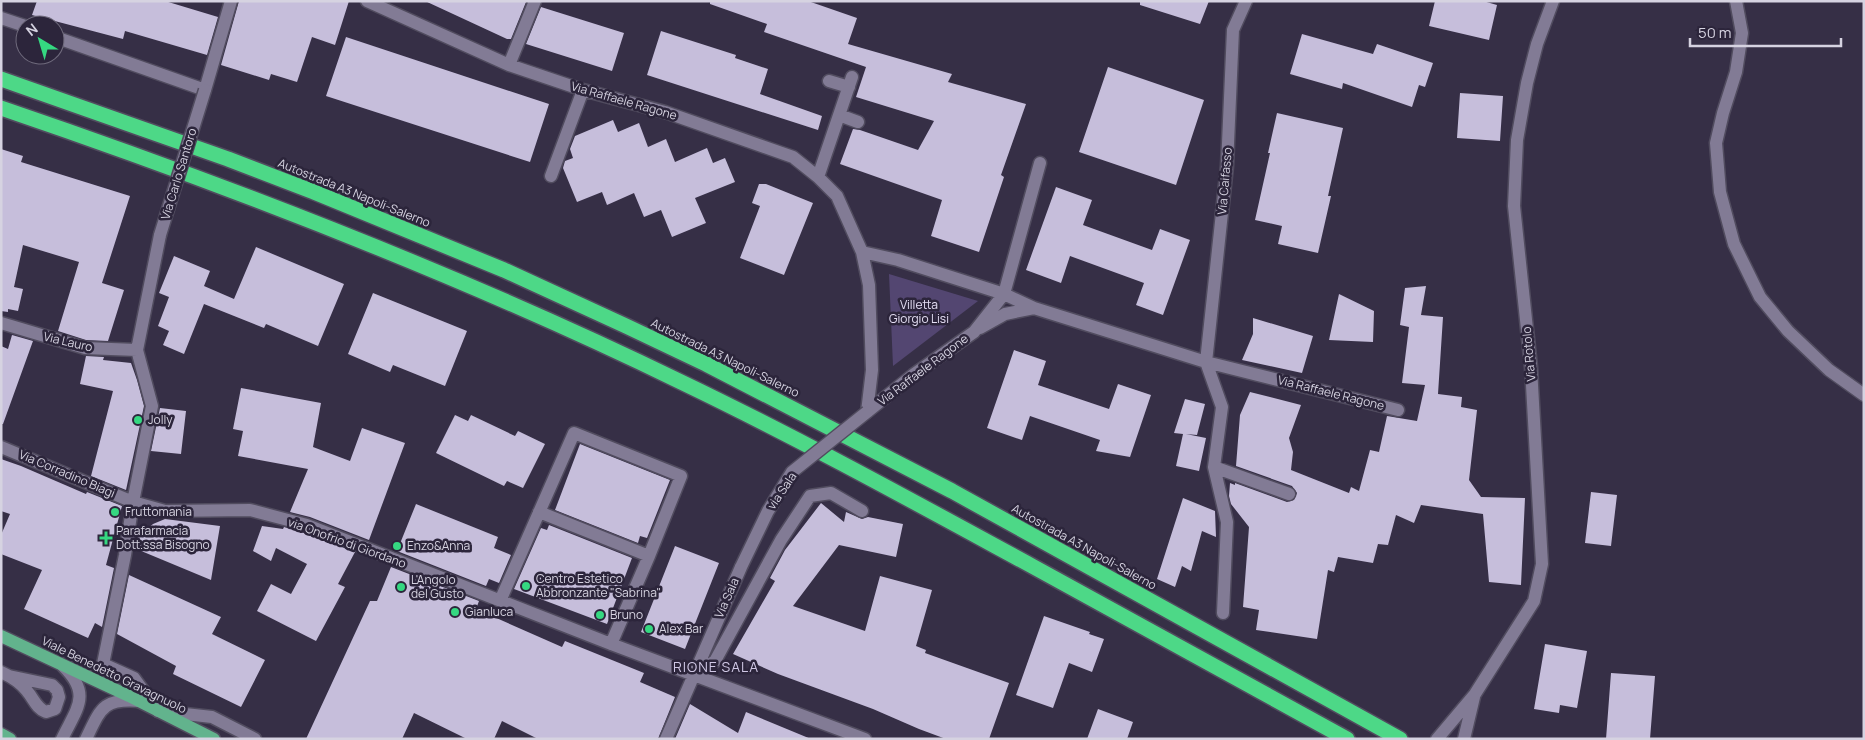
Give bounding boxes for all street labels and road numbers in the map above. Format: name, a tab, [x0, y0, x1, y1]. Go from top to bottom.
street label: Via Raffaele Ragone	[569, 77, 679, 124]
street label: Via Carlo Santoro	[157, 126, 201, 222]
street label: Via Caifasso	[1213, 147, 1236, 215]
street label: Autostrada A3 Napoli-Salerno	[275, 154, 433, 231]
street label: Autostrada A3 Napoli-Salerno	[648, 314, 802, 401]
street label: Via Rotolo	[1518, 326, 1539, 382]
street label: Via Lauro	[42, 328, 94, 355]
street label: Via Raffaele Ragone	[874, 330, 971, 409]
street label: Via Raffaele Ragone	[1276, 371, 1386, 414]
street label: Via Corradino Biagi	[17, 446, 118, 501]
street label: via Sala	[763, 469, 800, 513]
street label: Autostrada A3 Napoli-Salerno	[1009, 500, 1160, 594]
street label: via Onofrio di Giordano	[286, 513, 409, 572]
street label: Via Sala	[710, 575, 743, 621]
street label: Viale Benedetto Gravagnuolo	[39, 632, 190, 717]

